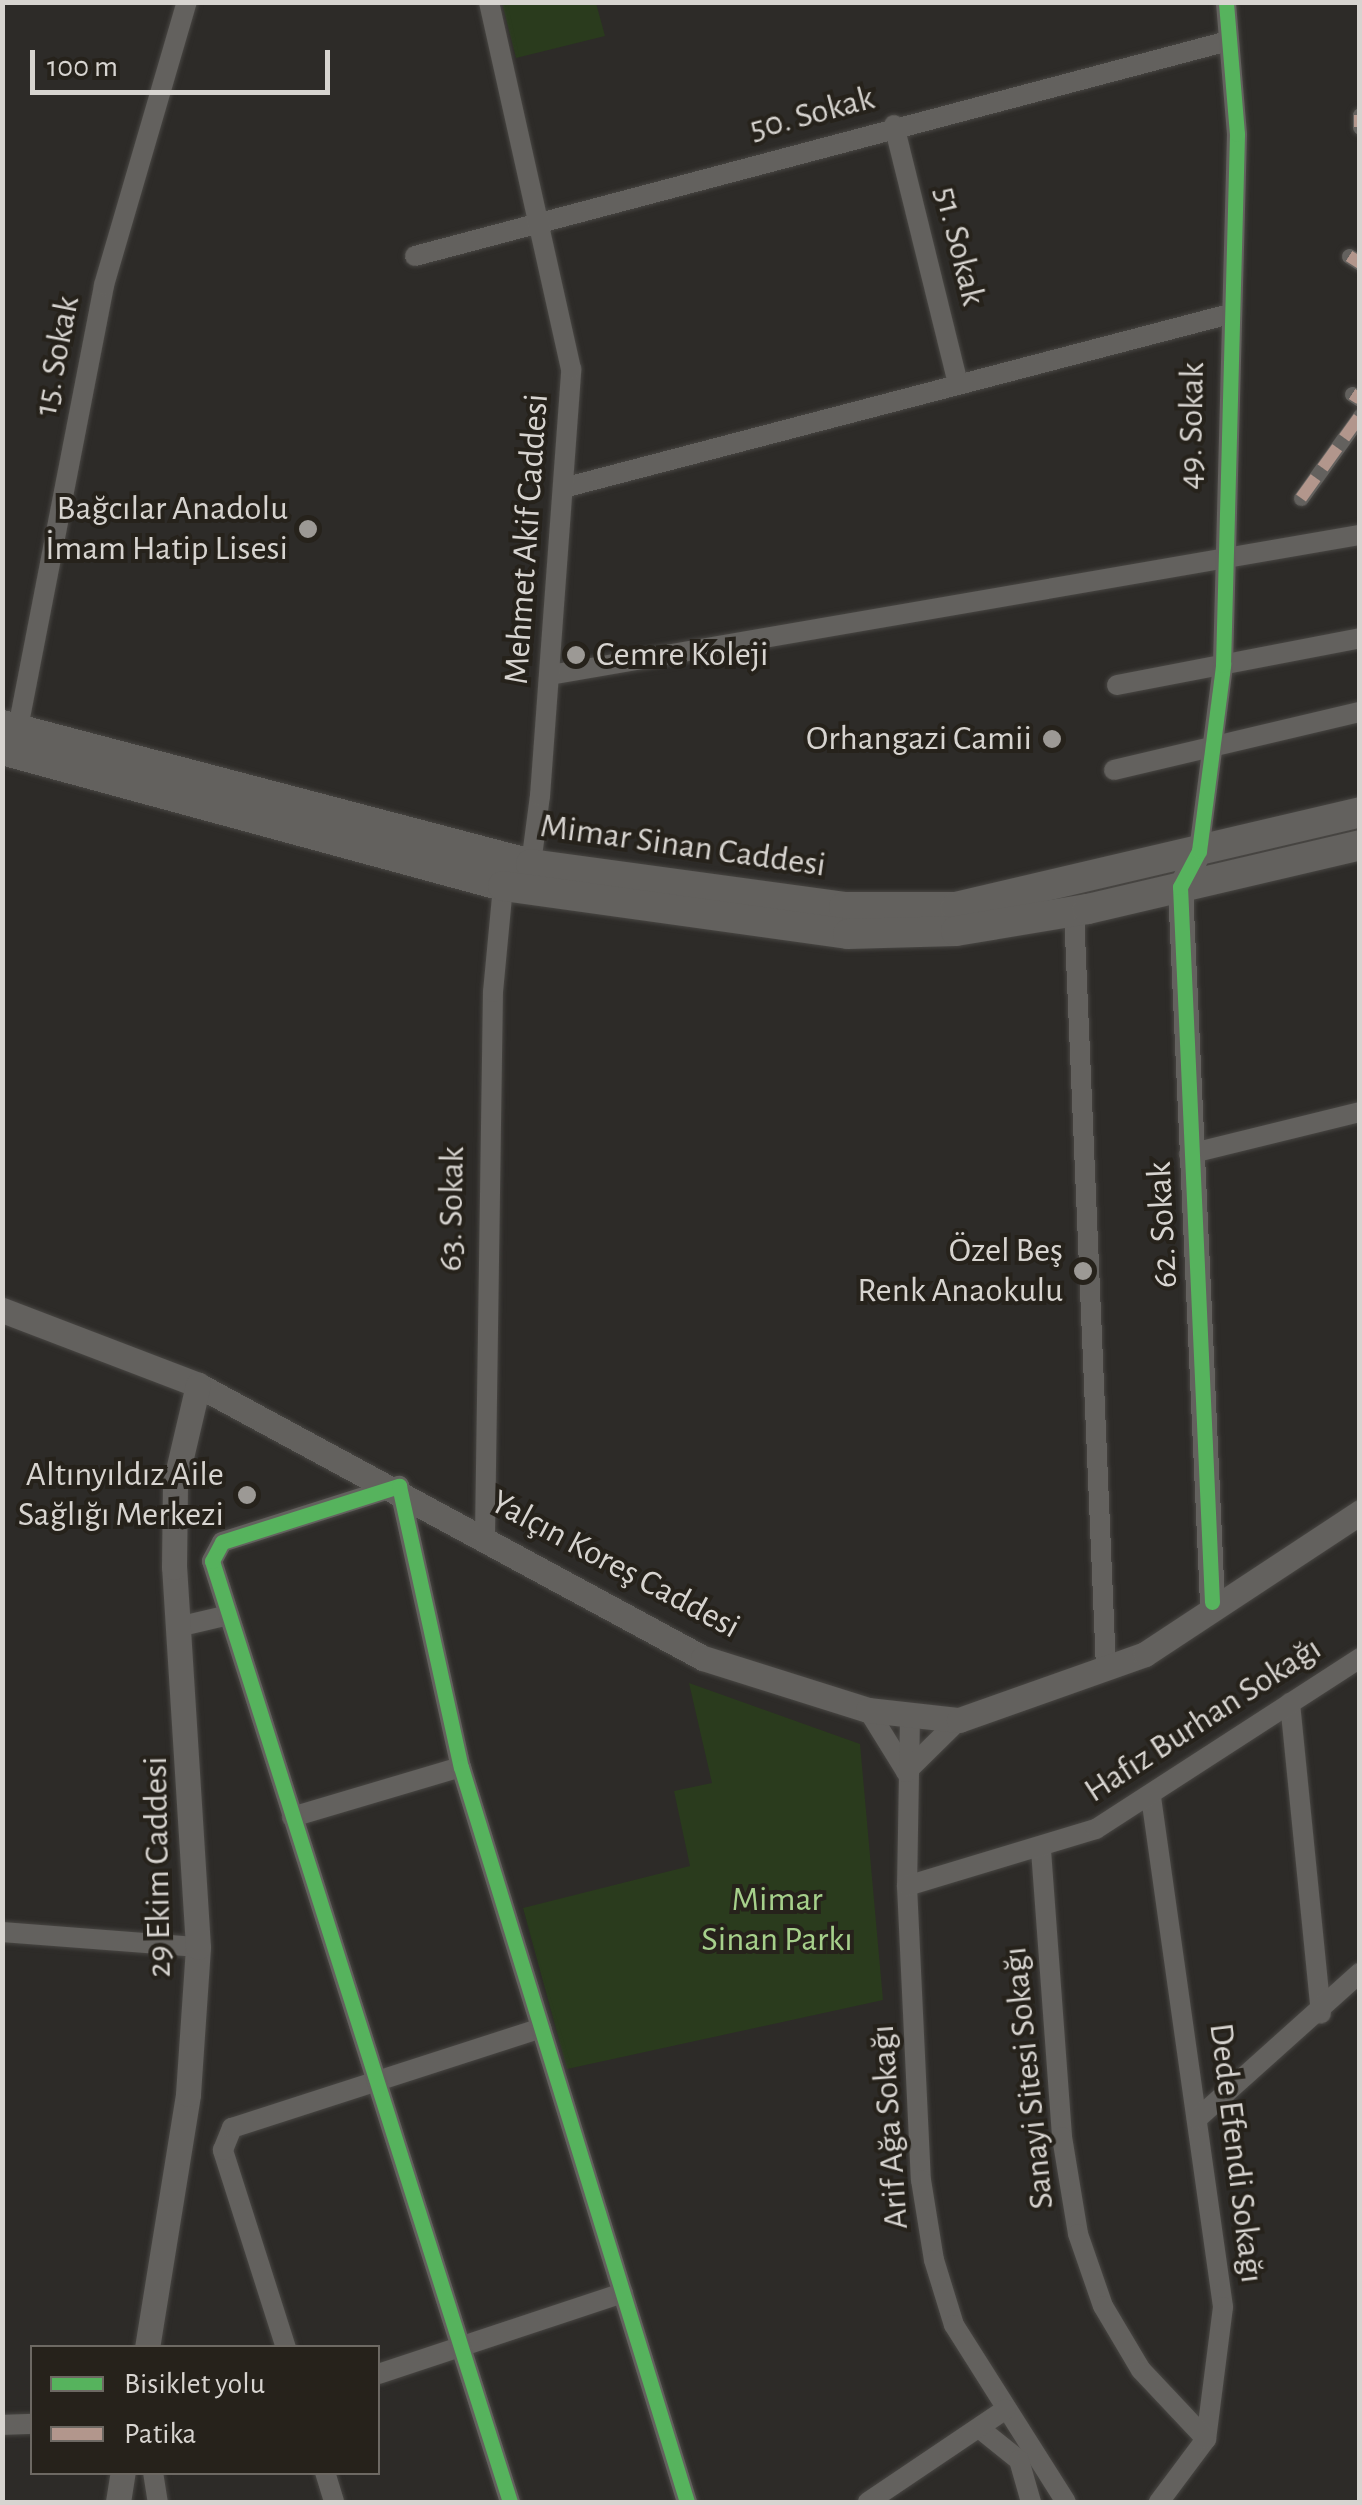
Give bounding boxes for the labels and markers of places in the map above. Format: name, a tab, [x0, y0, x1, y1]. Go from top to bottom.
place label: Bağcılar Anadolu İmam Hatip Lisesi	[45, 488, 288, 570]
marker: Bağcılar Anadolu İmam Hatip Lisesi	[297, 518, 319, 540]
place label: Cemre Koleji	[596, 634, 769, 676]
marker: Cemre Koleji	[565, 644, 587, 666]
place label: Orhangazi Camii	[806, 718, 1032, 760]
marker: Orhangazi Camii	[1041, 728, 1063, 750]
place label: Özel Beş Renk Anaokulu	[857, 1230, 1063, 1312]
marker: Özel Beş Renk Anaokulu	[1072, 1260, 1094, 1282]
place label: Altınyıldız Aile Sağlığı Merkezi	[18, 1454, 224, 1536]
marker: Altınyıldız Aile Sağlığı Merkezi	[234, 1482, 260, 1508]

